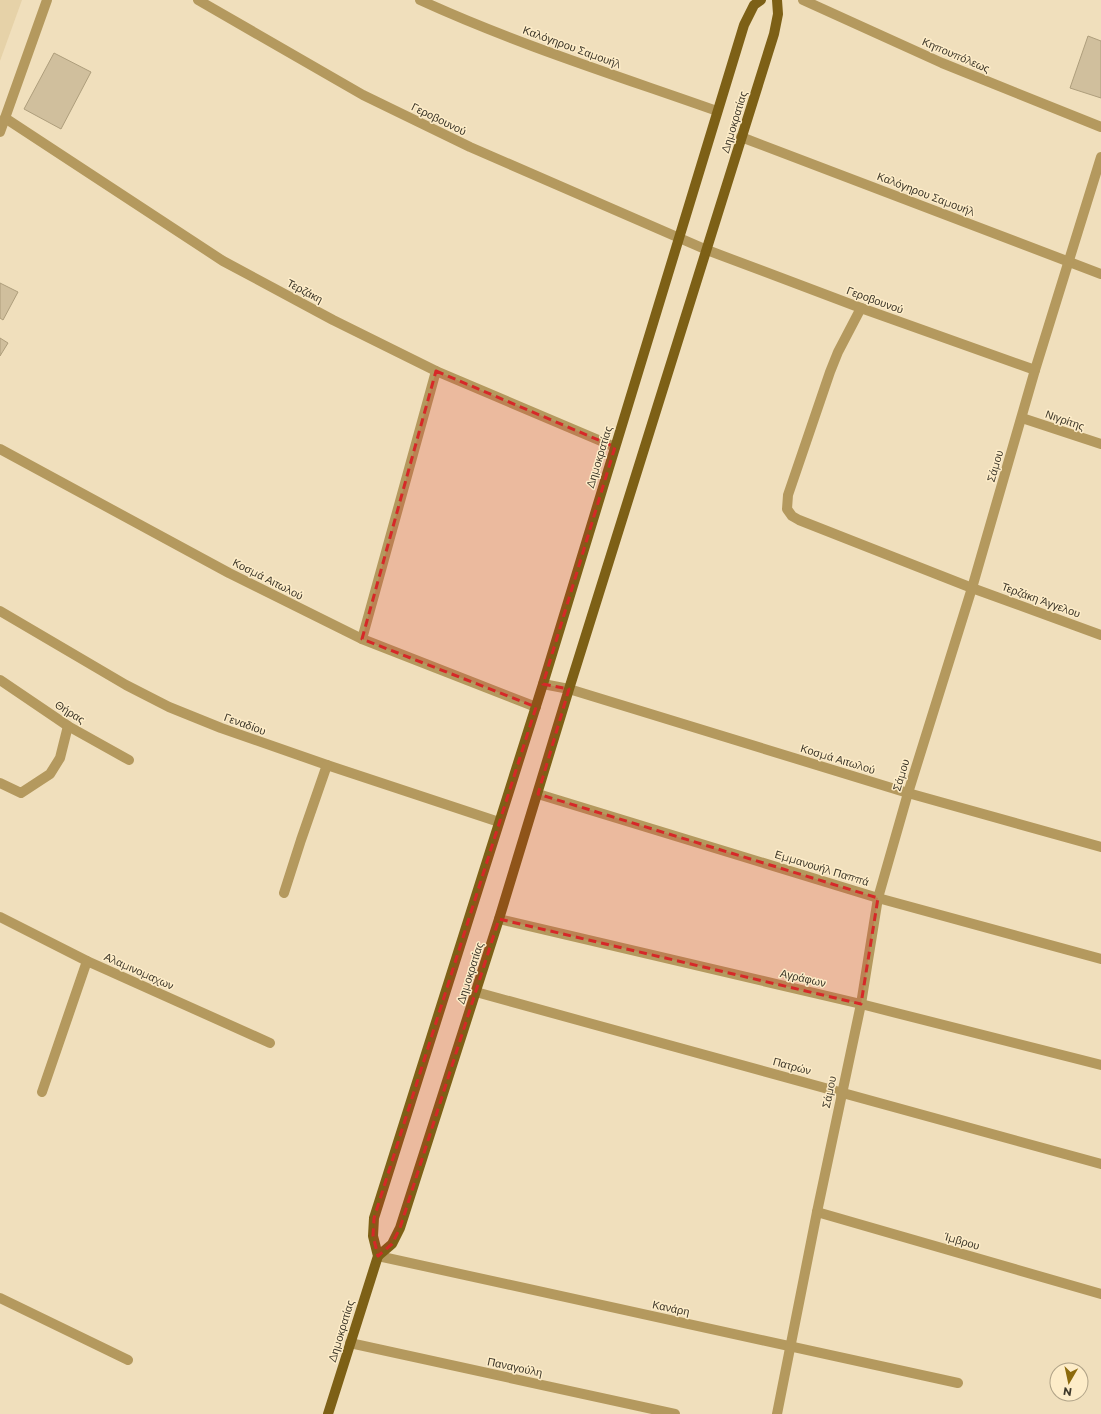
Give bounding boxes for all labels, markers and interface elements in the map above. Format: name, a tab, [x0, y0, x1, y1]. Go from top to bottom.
street label: Καλόγηρου Σαμουήλ	[521, 23, 623, 71]
street label: Κηπουπόλεως	[920, 34, 992, 76]
street label: Δημοκρατίας	[718, 89, 750, 155]
street label: Γεροβουνού	[409, 100, 469, 138]
street label: Καλόγηρου Σαμουήλ	[875, 169, 977, 219]
street label: Τερζάκη	[285, 276, 325, 306]
street label: Γεροβουνού	[845, 283, 905, 317]
street label: Νιγρίτης	[1044, 407, 1086, 433]
street label: Δημοκρατίας	[583, 424, 615, 490]
street label: Σάμου	[984, 448, 1006, 484]
street label: Κοσμά Αιτωλού	[230, 555, 306, 603]
street label: Τερζάκη Άγγελου	[1000, 579, 1082, 621]
street label: Θήρας	[52, 697, 88, 727]
street label: Γεναδίου	[222, 710, 268, 738]
street label: Κοσμά Αιτωλού	[799, 741, 877, 777]
street label: Σάμου	[890, 757, 912, 793]
street label: Εμμανουήλ Παππά	[773, 847, 871, 889]
street label: Δημοκρατίας	[453, 940, 487, 1006]
street label: Αλαμινομαχων	[102, 949, 177, 993]
street label: Αγράφων	[779, 966, 828, 990]
street label: Πατρών	[771, 1054, 813, 1078]
street label: Σάμου	[819, 1075, 839, 1109]
street label: Ίμβρου	[942, 1229, 981, 1253]
street label: Κανάρη	[651, 1297, 691, 1319]
street label: Δημοκρατίας	[325, 1298, 357, 1364]
street label: Παναγούλη	[486, 1354, 544, 1380]
north arrow	[1049, 1362, 1089, 1402]
text: N	[1062, 1384, 1073, 1399]

